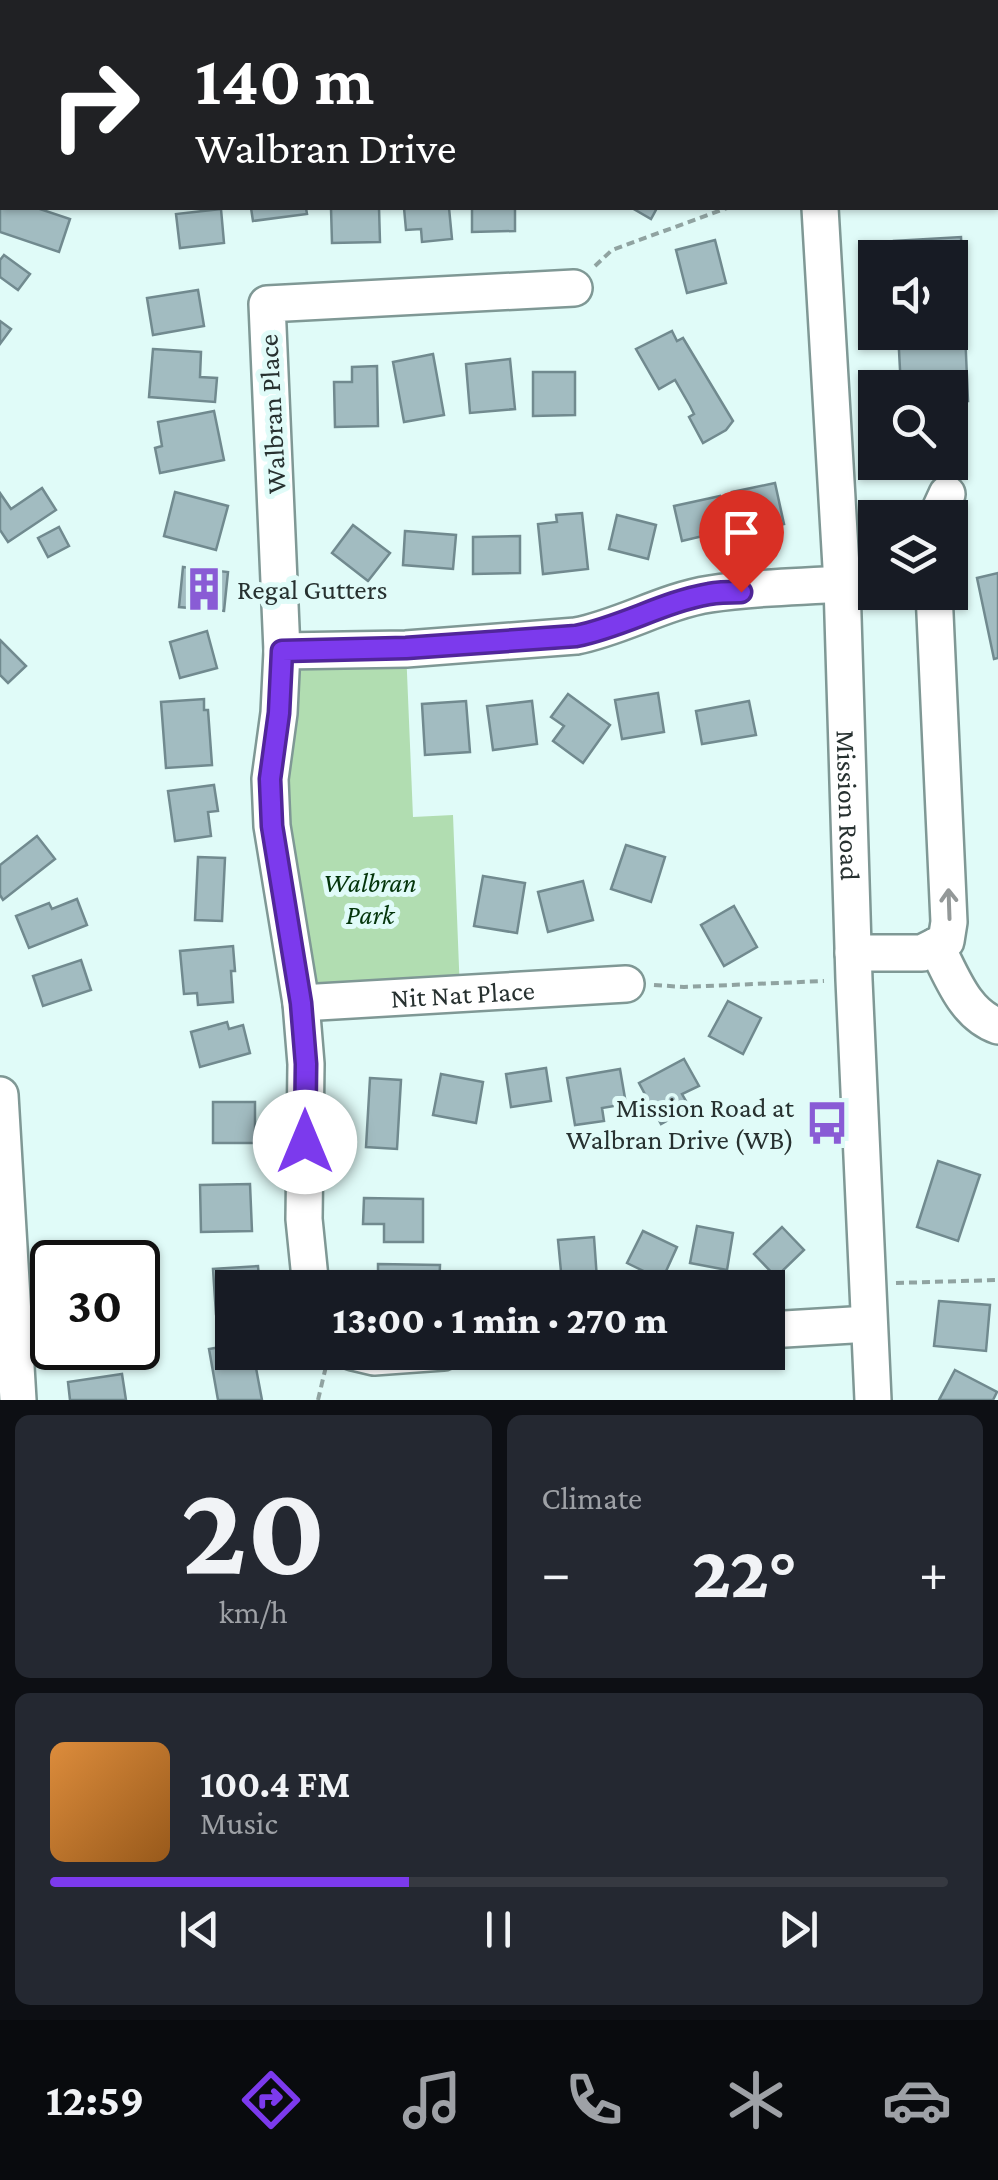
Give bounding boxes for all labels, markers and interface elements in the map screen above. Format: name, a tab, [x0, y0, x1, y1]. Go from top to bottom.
icon: right	[30, 40, 160, 170]
text: 140 m	[195, 41, 374, 119]
text: Walbran Drive	[195, 123, 456, 173]
map controls	[858, 240, 968, 610]
button: sound	[858, 240, 968, 350]
street label: Walbran Place	[252, 333, 292, 495]
button: search	[858, 370, 968, 480]
pin	[699, 490, 784, 593]
button: layers	[858, 500, 968, 610]
icon: arrive	[714, 505, 769, 560]
building icon: Regal Gutters	[180, 565, 228, 613]
place label: Regal Gutters	[237, 574, 387, 605]
street label: Mission Road	[831, 729, 866, 881]
park label: Walbran Park	[323, 867, 417, 930]
one-way arrow	[939, 889, 958, 921]
street label: Nit Nat Place	[390, 974, 536, 1013]
position arrow	[253, 1090, 357, 1194]
place label: Mission Road at Walbran Drive (WB)	[566, 1092, 795, 1156]
bus stop icon: Mission Road at Walbran Drive (WB)	[803, 1099, 851, 1147]
speed limit sign: 30	[30, 1240, 160, 1370]
text: 13:00 · 1 min · 270 m	[333, 1299, 667, 1341]
text: 20	[181, 1456, 326, 1601]
text: Climate	[542, 1480, 642, 1516]
text: 22°	[692, 1530, 798, 1613]
text: −	[542, 1542, 571, 1603]
text: +	[919, 1542, 948, 1603]
text: km/h	[219, 1594, 288, 1630]
text: 100.4 FM	[200, 1763, 350, 1805]
text: Music	[200, 1805, 278, 1841]
icon: previous	[172, 1902, 227, 1957]
icon: pause	[471, 1902, 526, 1957]
icon: next	[771, 1902, 826, 1957]
icon: directions	[236, 2065, 306, 2135]
icon: music	[397, 2065, 467, 2135]
icon: phone	[559, 2065, 629, 2135]
icon: climate	[721, 2065, 791, 2135]
icon: car	[882, 2065, 952, 2135]
text: 12:59	[46, 2075, 144, 2125]

